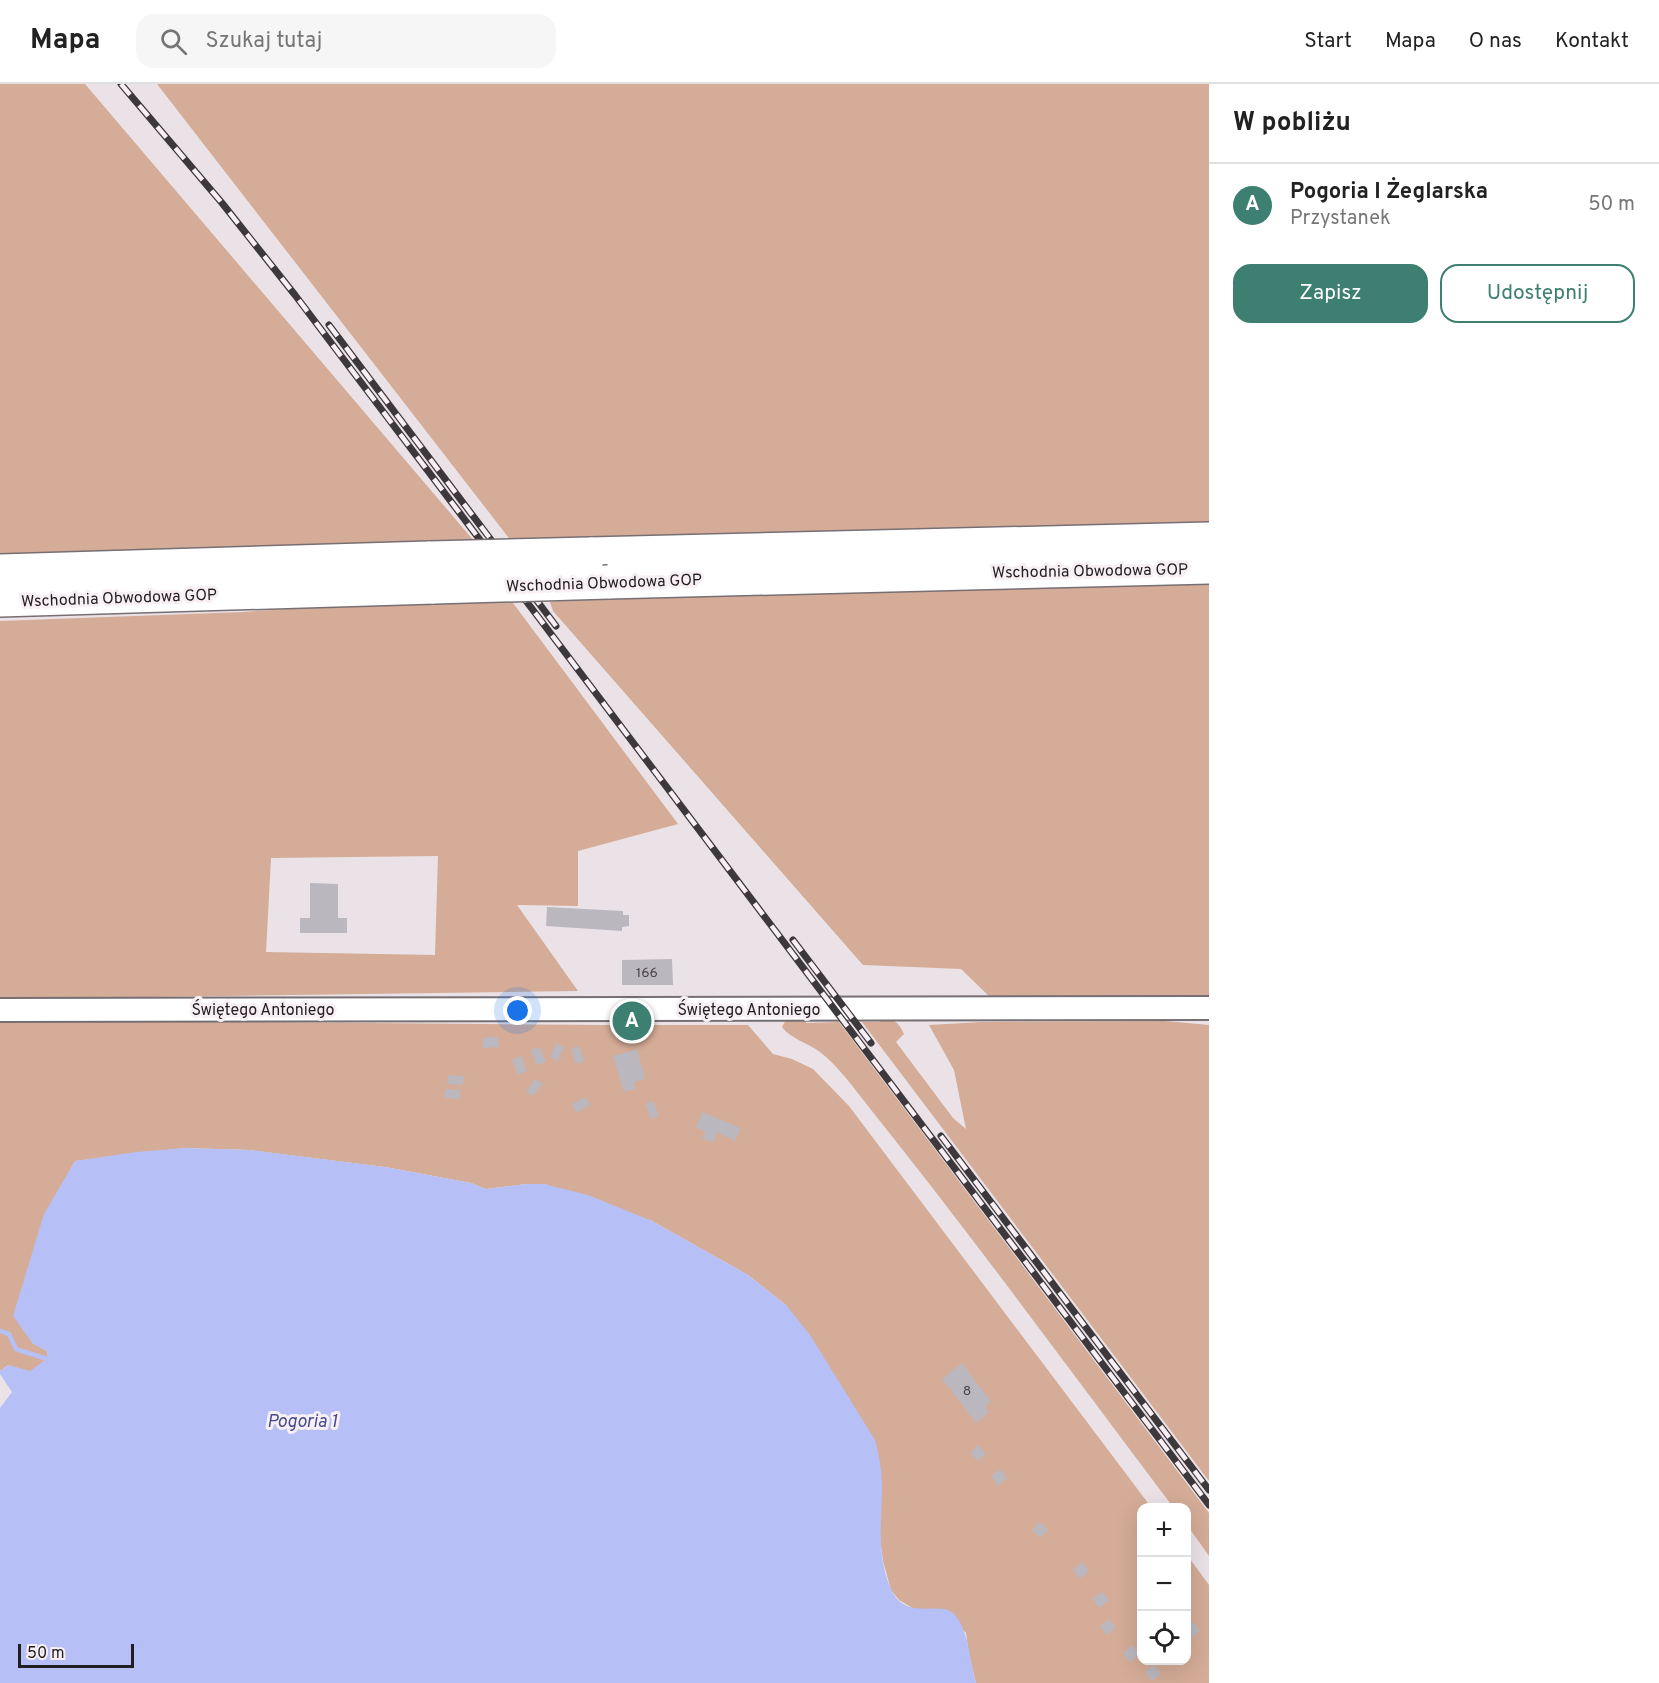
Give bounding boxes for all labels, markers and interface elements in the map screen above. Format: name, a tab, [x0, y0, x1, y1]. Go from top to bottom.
search box	[136, 14, 556, 68]
text: Mapa	[30, 23, 100, 59]
icon: search	[157, 25, 190, 58]
text: Szukaj tutaj	[205, 28, 322, 55]
text: Start	[1304, 28, 1352, 55]
text: Mapa	[1385, 28, 1436, 55]
text: O nas	[1469, 28, 1522, 55]
text: Kontakt	[1555, 28, 1629, 55]
text: W pobliżu	[1233, 107, 1351, 140]
text: Pogoria I Żeglarska	[1290, 179, 1488, 206]
text: A	[1245, 192, 1260, 218]
text: 50 m	[1588, 192, 1635, 218]
text: Przystanek	[1290, 206, 1391, 232]
button: Zapisz	[1233, 264, 1428, 323]
button: Udostępnij	[1440, 264, 1635, 323]
street label: Wschodnia Obwodowa GOP	[992, 560, 1188, 584]
street label: Wschodnia Obwodowa GOP	[506, 571, 702, 597]
street label: Wschodnia Obwodowa GOP	[21, 586, 217, 612]
house number: 166	[636, 965, 658, 982]
your location	[503, 996, 532, 1025]
pin: A	[612, 998, 652, 1044]
street label: Świętego Antoniego	[192, 999, 335, 1021]
street label: Świętego Antoniego	[678, 999, 821, 1021]
house number: 8	[963, 1383, 971, 1400]
water label: Pogoria 1	[267, 1411, 338, 1434]
map controls	[1137, 1503, 1191, 1665]
button: +	[1137, 1503, 1191, 1557]
button: −	[1137, 1557, 1191, 1611]
button: locate	[1137, 1611, 1191, 1665]
scale bar	[18, 1641, 134, 1668]
text: 50 m	[27, 1644, 65, 1664]

